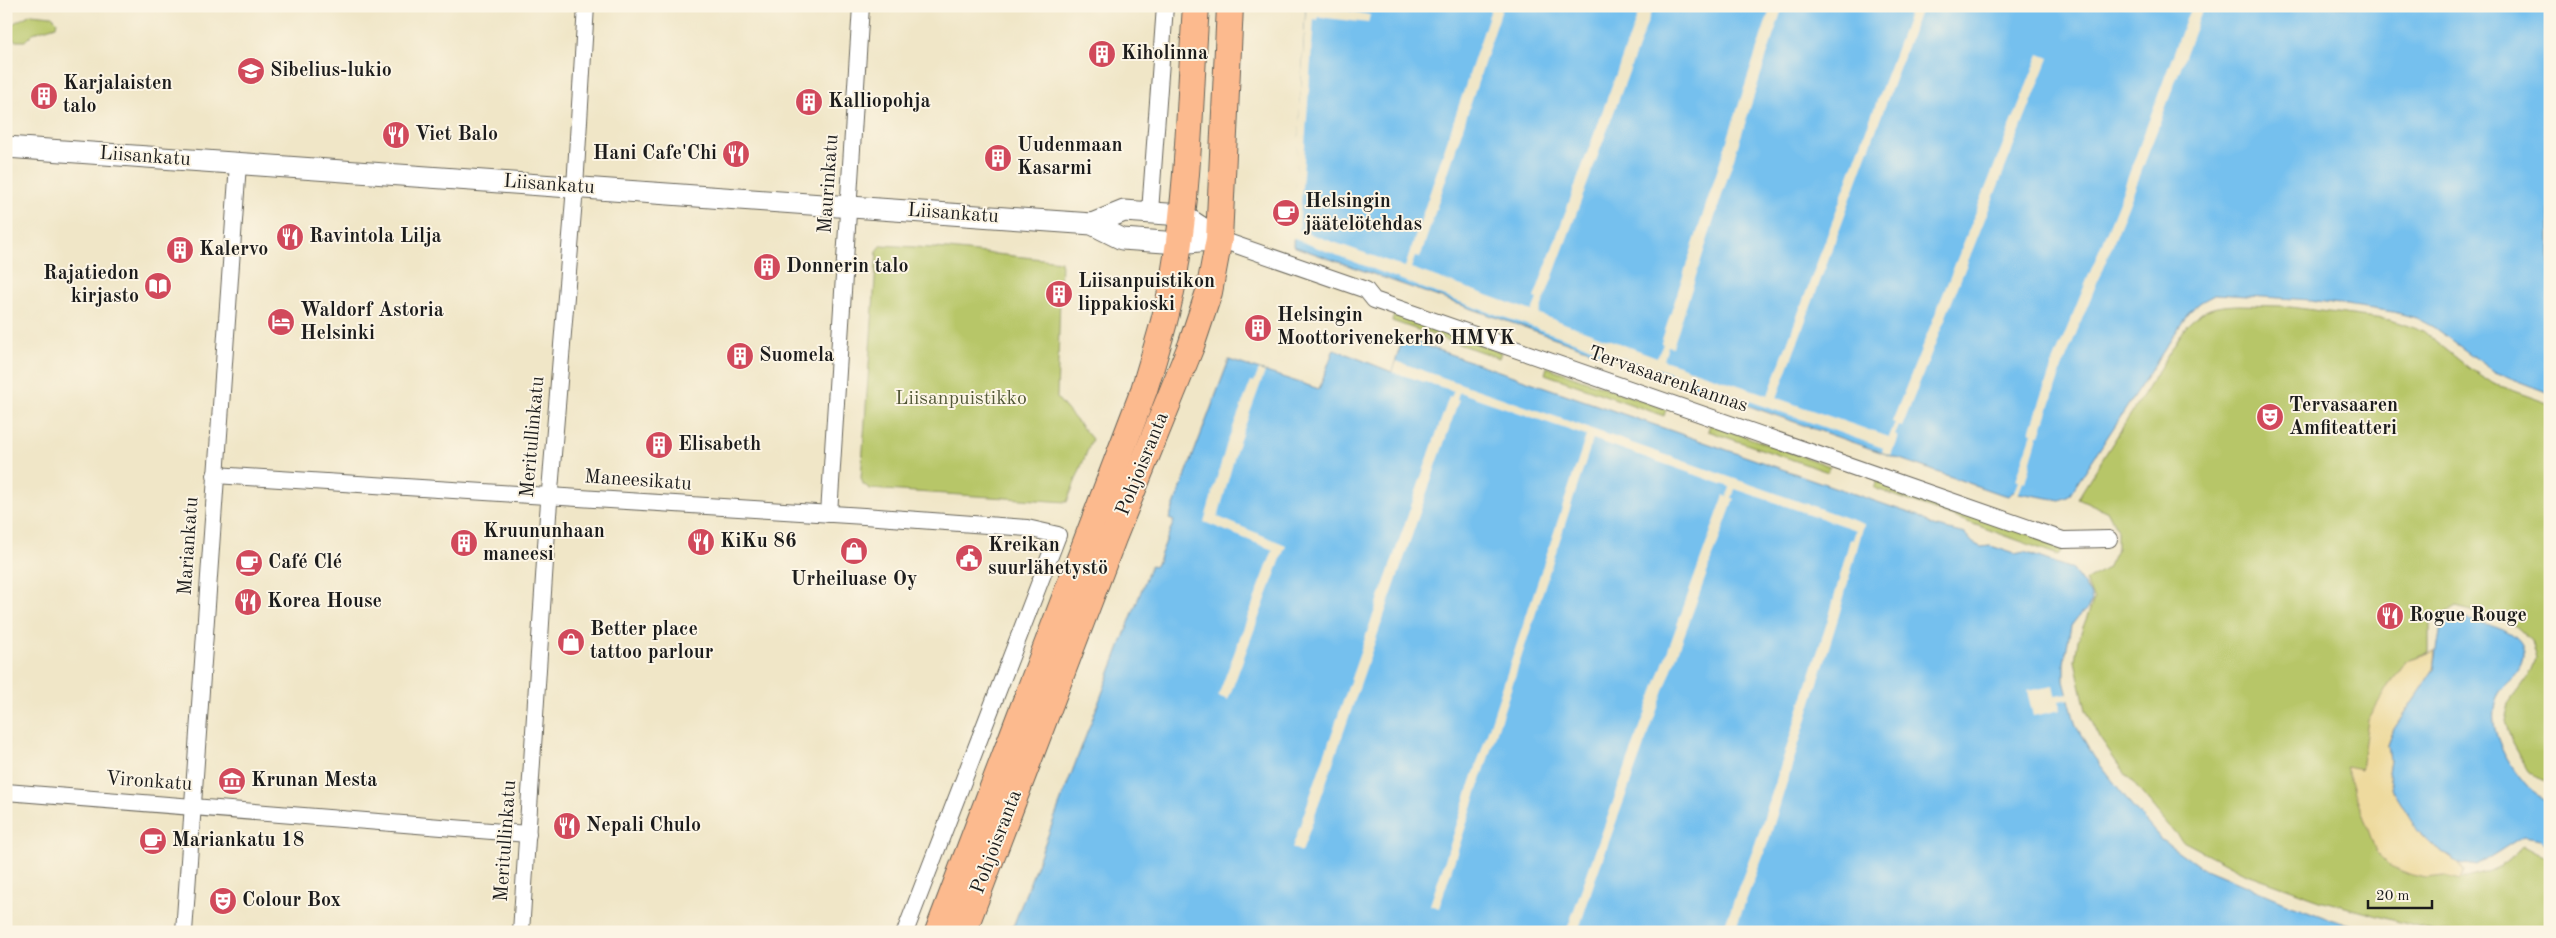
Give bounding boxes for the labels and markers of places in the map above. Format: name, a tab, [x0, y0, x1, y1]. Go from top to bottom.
building icon: Kiholinna	[1087, 39, 1117, 69]
place label: Kiholinna	[1121, 44, 1208, 64]
school or university icon: Sibelius-lukio	[236, 56, 266, 86]
place label: Sibelius-lukio	[270, 61, 392, 81]
place label: Karjalaisten talo	[63, 74, 172, 117]
building icon: Karjalaisten talo	[29, 81, 59, 111]
building icon: Kalliopohja	[794, 87, 824, 117]
place label: Kalliopohja	[828, 92, 931, 112]
restaurant icon: Viet Balo	[381, 120, 411, 150]
place label: Viet Balo	[415, 125, 498, 145]
place label: Uudenmaan Kasarmi	[1017, 136, 1123, 179]
restaurant icon: Hani Cafe'Chi	[721, 139, 751, 169]
building icon: Uudenmaan Kasarmi	[983, 143, 1013, 173]
place label: Hani Cafe'Chi	[593, 144, 717, 164]
place label: Helsingin jäätelötehdas	[1303, 192, 1422, 235]
cafe icon: Helsingin jäätelötehdas	[1271, 198, 1301, 228]
restaurant icon: Ravintola Lilja	[275, 222, 305, 252]
place label: Ravintola Lilja	[309, 227, 442, 247]
building icon: Kalervo	[165, 235, 195, 265]
place label: Kalervo	[199, 240, 268, 260]
building icon: Donnerin talo	[752, 252, 782, 282]
place label: Donnerin talo	[786, 257, 908, 277]
place label: Rajatiedon kirjasto	[43, 264, 139, 307]
library icon: Rajatiedon kirjasto	[143, 271, 173, 301]
place label: Liisanpuistikon lippakioski	[1078, 272, 1215, 315]
building icon: Liisanpuistikon lippakioski	[1044, 279, 1074, 309]
place label: Waldorf Astoria Helsinki	[300, 301, 444, 344]
place label: Helsingin Moottorivenekerho HMVK	[1277, 306, 1515, 349]
hotel icon: Waldorf Astoria Helsinki	[266, 307, 296, 337]
building icon: Helsingin Moottorivenekerho HMVK	[1243, 313, 1273, 343]
building icon: Suomela	[725, 341, 755, 371]
place label: Suomela	[759, 346, 834, 366]
place label: Tervasaaren Amfiteatteri	[2289, 396, 2398, 439]
theatre icon: Tervasaaren Amfiteatteri	[2255, 402, 2285, 432]
building icon: Elisabeth	[644, 430, 674, 460]
place label: Elisabeth	[678, 435, 761, 455]
place label: Kruununhaan maneesi	[483, 522, 605, 565]
restaurant icon: KiKu 86	[686, 527, 716, 557]
building icon: Kruununhaan maneesi	[449, 528, 479, 558]
place label: KiKu 86	[720, 532, 797, 552]
shop icon: Urheiluase Oy	[839, 536, 869, 566]
place label: Kreikan suurlähetystö	[988, 536, 1108, 579]
public building icon: Kreikan suurlähetystö	[954, 543, 984, 573]
cafe icon: Café Clé	[234, 548, 264, 578]
place label: Café Clé	[268, 553, 342, 573]
place label: Urheiluase Oy	[791, 570, 917, 590]
restaurant icon: Korea House	[233, 587, 263, 617]
place label: Korea House	[267, 592, 382, 612]
restaurant icon: Rogue Rouge	[2375, 601, 2405, 631]
place label: Rogue Rouge	[2409, 606, 2527, 626]
place label: Better place tattoo parlour	[590, 620, 714, 663]
shop icon: Better place tattoo parlour	[556, 627, 586, 657]
museum icon: Krunan Mesta	[217, 766, 247, 796]
place label: Krunan Mesta	[251, 771, 377, 791]
restaurant icon: Nepali Chulo	[552, 811, 582, 841]
place label: Nepali Chulo	[586, 816, 701, 836]
cafe icon: Mariankatu 18	[138, 826, 168, 856]
place label: Mariankatu 18	[172, 831, 304, 851]
theatre icon: Colour Box	[208, 886, 238, 916]
place label: Colour Box	[242, 891, 341, 911]

